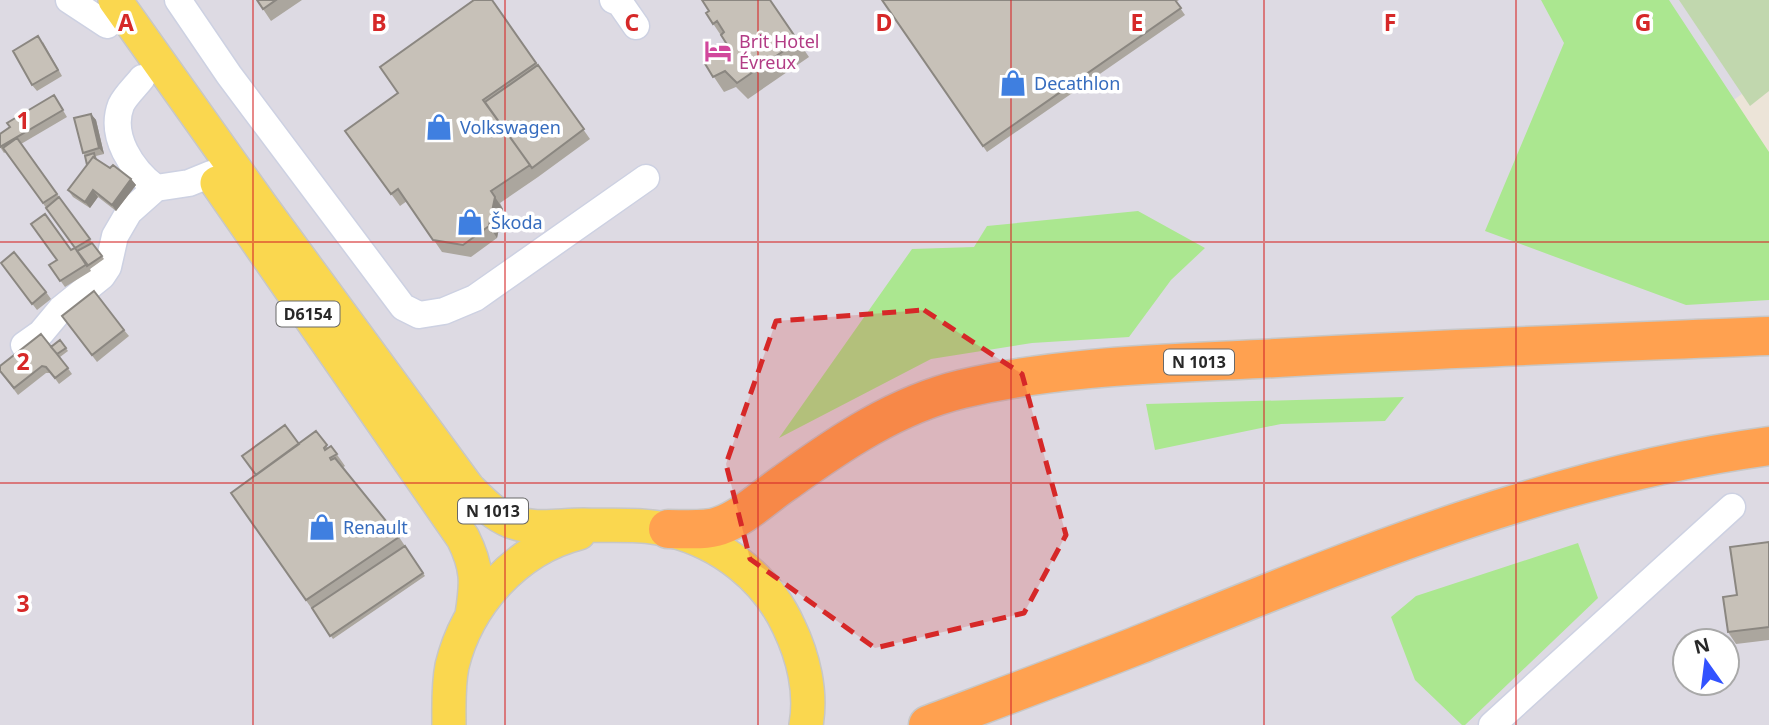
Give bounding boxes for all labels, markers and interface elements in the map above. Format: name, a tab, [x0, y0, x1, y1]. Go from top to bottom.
text: A	[118, 6, 134, 38]
text: B	[371, 6, 387, 38]
text: C	[625, 6, 640, 38]
text: D	[876, 6, 892, 38]
text: E	[1131, 6, 1143, 38]
text: F	[1384, 6, 1396, 38]
text: G	[1635, 6, 1651, 38]
place label: Brit Hotel Évreux	[739, 29, 819, 74]
hotel icon: Brit Hotel Évreux	[703, 36, 733, 66]
shop icon: Decathlon	[998, 68, 1028, 98]
place label: Decathlon	[1034, 71, 1120, 95]
text: 1	[16, 104, 30, 136]
shop icon: Volkswagen	[424, 112, 454, 142]
place label: Volkswagen	[460, 115, 561, 139]
shop icon: Škoda	[455, 207, 485, 237]
place label: Škoda	[491, 210, 543, 234]
road number: D6154	[276, 302, 340, 326]
text: 2	[16, 345, 30, 377]
road number: N 1013	[1164, 350, 1234, 374]
road number: N 1013	[458, 498, 528, 524]
shop icon: Renault	[307, 512, 337, 542]
place label: Renault	[343, 515, 408, 539]
text: 3	[16, 587, 30, 619]
north arrow	[1671, 627, 1741, 697]
text: N	[1691, 631, 1713, 660]

